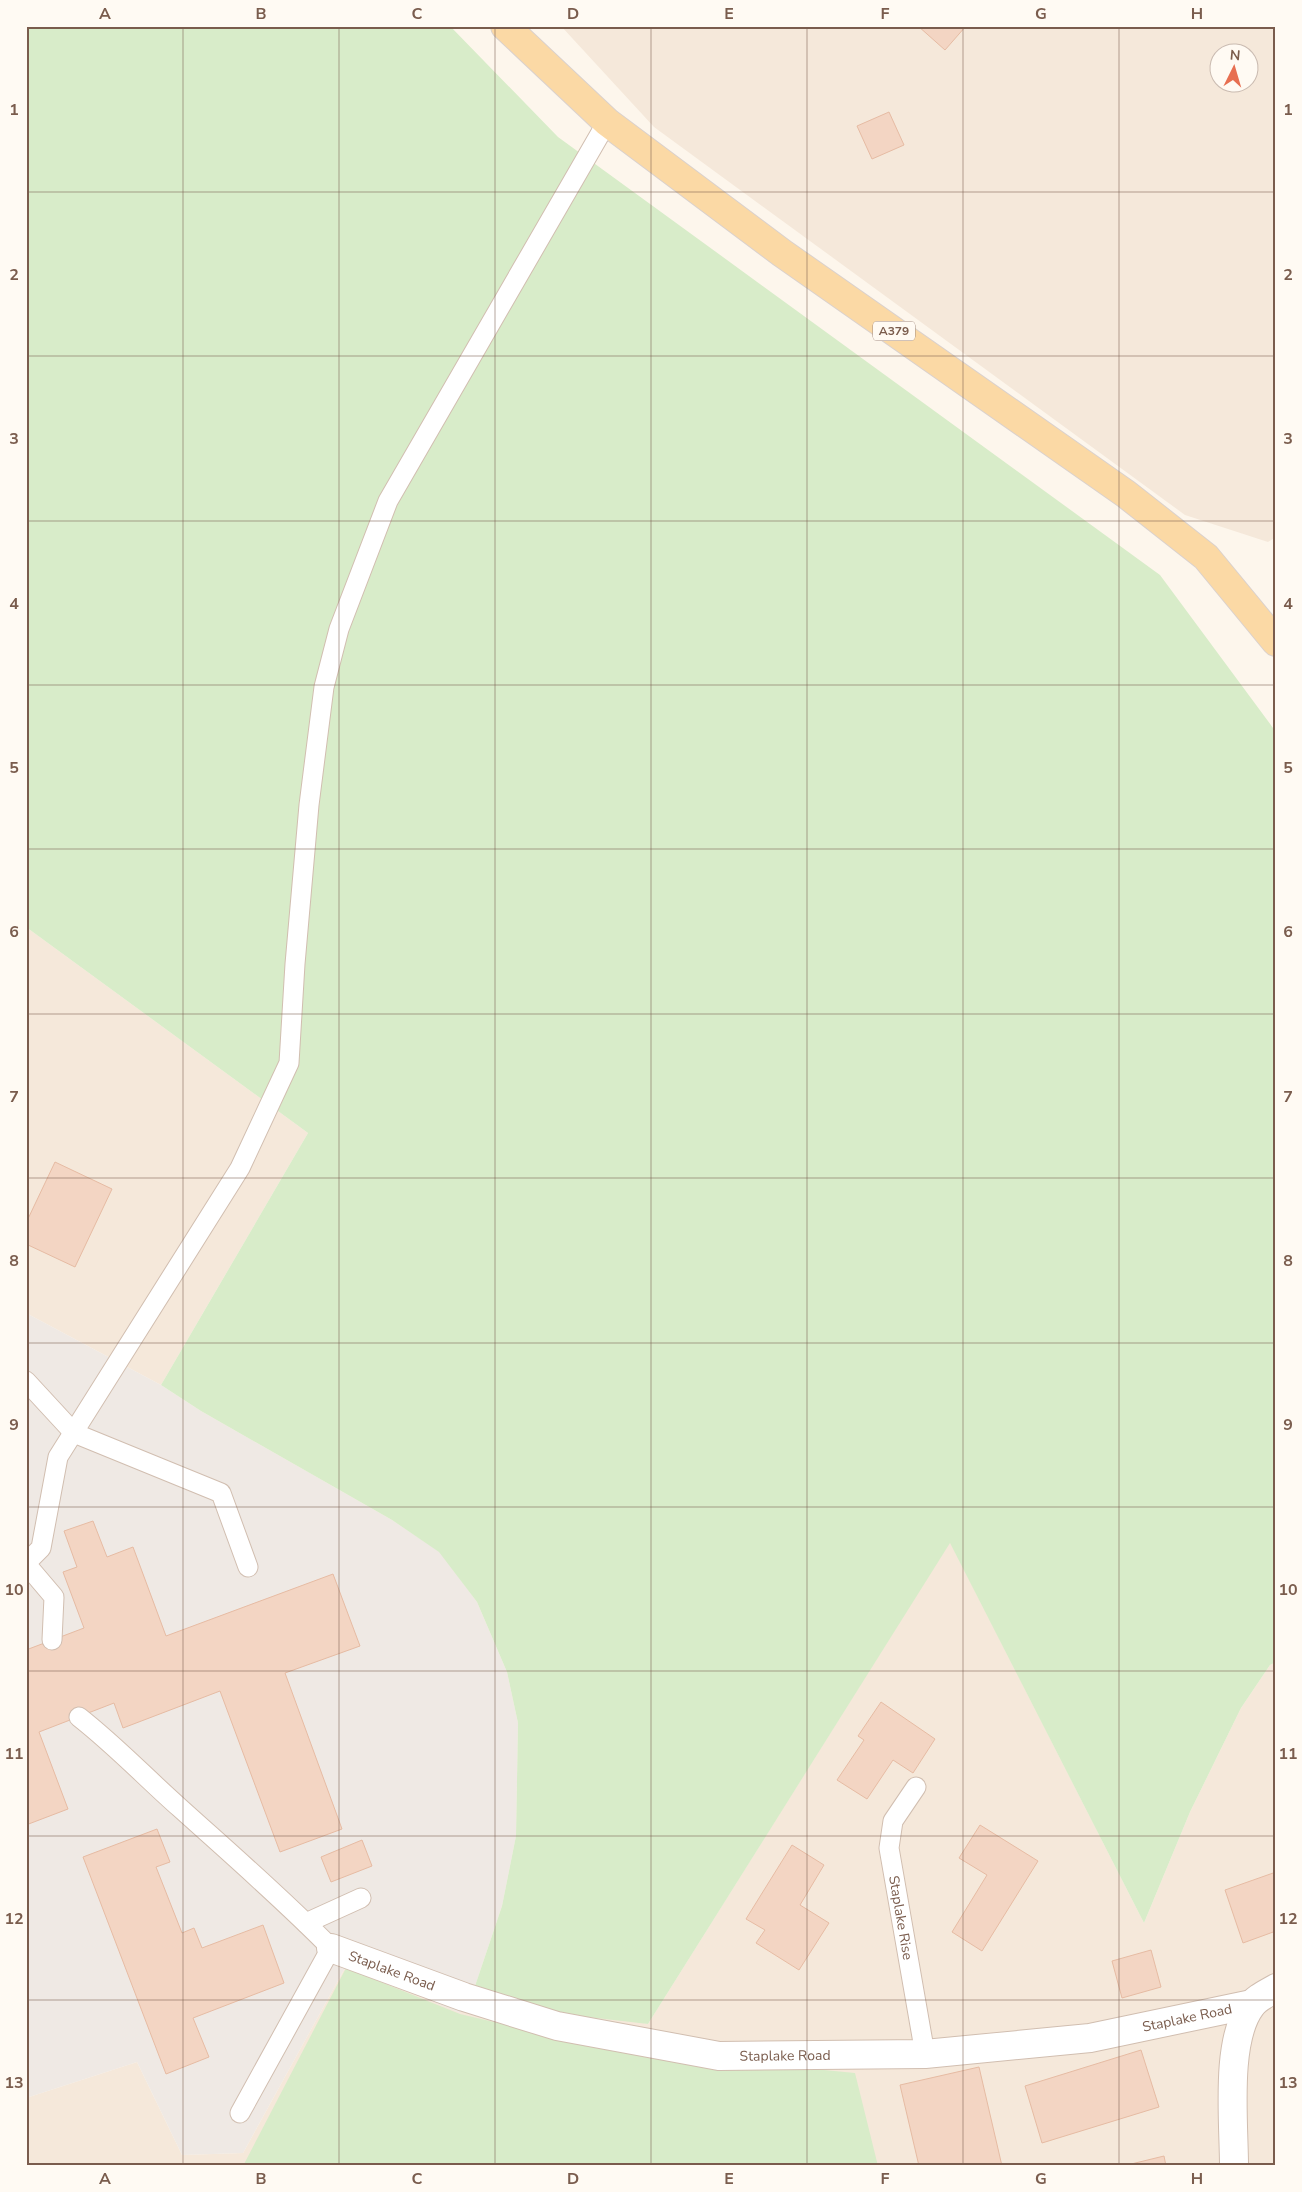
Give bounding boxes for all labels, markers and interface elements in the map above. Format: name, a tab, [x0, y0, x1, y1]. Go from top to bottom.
text: A	[99, 3, 111, 25]
text: B	[255, 3, 267, 25]
text: C	[412, 3, 423, 25]
text: D	[567, 3, 579, 25]
text: E	[724, 3, 734, 25]
text: F	[881, 3, 890, 25]
text: G	[1035, 3, 1047, 25]
text: H	[1191, 3, 1203, 25]
north arrow	[1210, 42, 1260, 92]
text: N	[1229, 46, 1241, 65]
text: 1	[9, 99, 19, 121]
text: 1	[1283, 99, 1293, 121]
text: 2	[9, 264, 19, 286]
text: 2	[1283, 264, 1293, 286]
road number: A379	[873, 322, 915, 341]
text: 3	[9, 428, 19, 450]
text: 3	[1283, 428, 1293, 450]
text: 4	[9, 593, 19, 615]
text: 4	[1283, 593, 1293, 615]
text: 5	[9, 757, 19, 779]
text: 5	[1283, 757, 1293, 779]
text: 6	[9, 921, 19, 943]
text: 6	[1283, 921, 1293, 943]
text: 7	[9, 1086, 19, 1108]
text: 7	[1283, 1086, 1293, 1108]
text: 8	[9, 1250, 19, 1272]
text: 8	[1283, 1250, 1293, 1272]
text: 9	[9, 1414, 19, 1436]
text: 9	[1283, 1414, 1293, 1436]
text: 10	[4, 1579, 24, 1601]
text: 10	[1278, 1579, 1298, 1601]
text: 11	[4, 1743, 24, 1765]
text: 11	[1278, 1743, 1298, 1765]
street label: Staplake Rise	[884, 1874, 917, 1961]
text: 12	[4, 1908, 24, 1930]
text: 12	[1278, 1908, 1298, 1930]
street label: Staplake Road	[346, 1946, 438, 1996]
street label: Staplake Road	[1141, 1999, 1234, 2037]
street label: Staplake Road	[739, 2046, 831, 2066]
text: 13	[4, 2072, 24, 2094]
text: 13	[1278, 2072, 1298, 2094]
text: A	[99, 2168, 111, 2190]
text: B	[255, 2168, 267, 2190]
text: C	[412, 2168, 423, 2190]
text: D	[567, 2168, 579, 2190]
text: E	[724, 2168, 734, 2190]
text: F	[881, 2168, 890, 2190]
text: G	[1035, 2168, 1047, 2190]
text: H	[1191, 2168, 1203, 2190]

